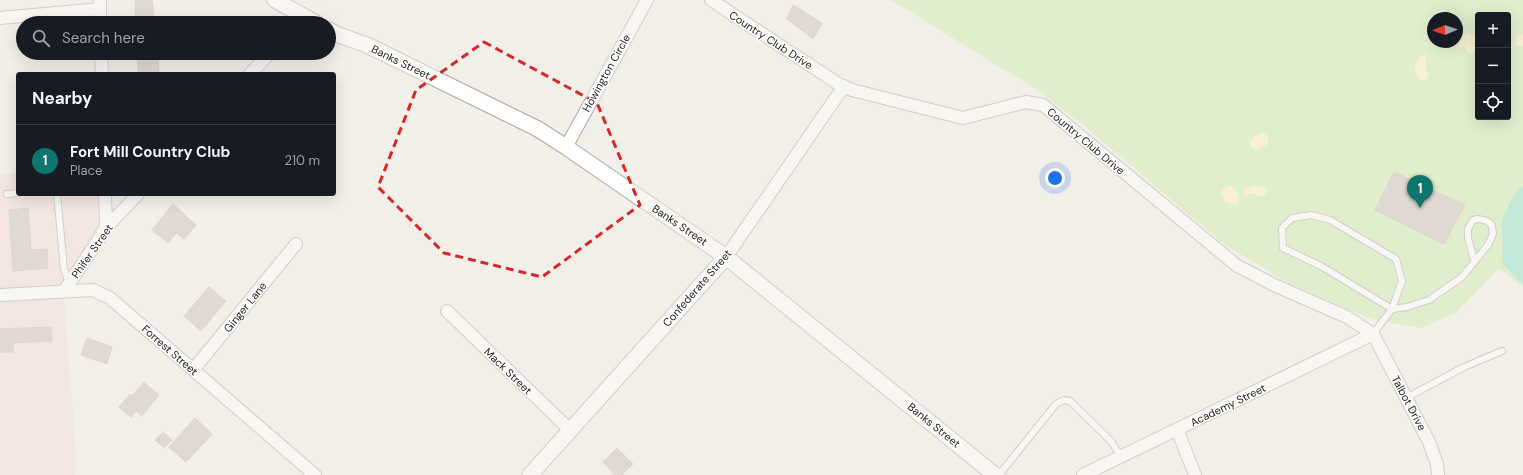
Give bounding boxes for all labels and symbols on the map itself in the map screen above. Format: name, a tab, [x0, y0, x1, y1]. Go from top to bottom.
street label: Country Club Drive	[727, 8, 815, 72]
north arrow	[1427, 12, 1463, 48]
street label: Howington Circle	[579, 32, 633, 114]
street label: Banks Street	[369, 42, 433, 82]
street label: Country Club Drive	[1044, 104, 1128, 178]
your location	[1045, 168, 1065, 188]
pin: 1	[1407, 175, 1433, 208]
street label: Banks Street	[650, 201, 710, 249]
street label: Phifer Street	[68, 221, 116, 281]
street label: Confederate Street	[660, 246, 734, 330]
street label: Ginger Lane	[220, 279, 270, 335]
street label: Forrest Street	[139, 322, 201, 378]
street label: Mack Street	[481, 345, 535, 397]
street label: Talbot Drive	[1389, 373, 1429, 433]
street label: Academy Street	[1188, 381, 1268, 429]
street label: Banks Street	[905, 399, 963, 451]

